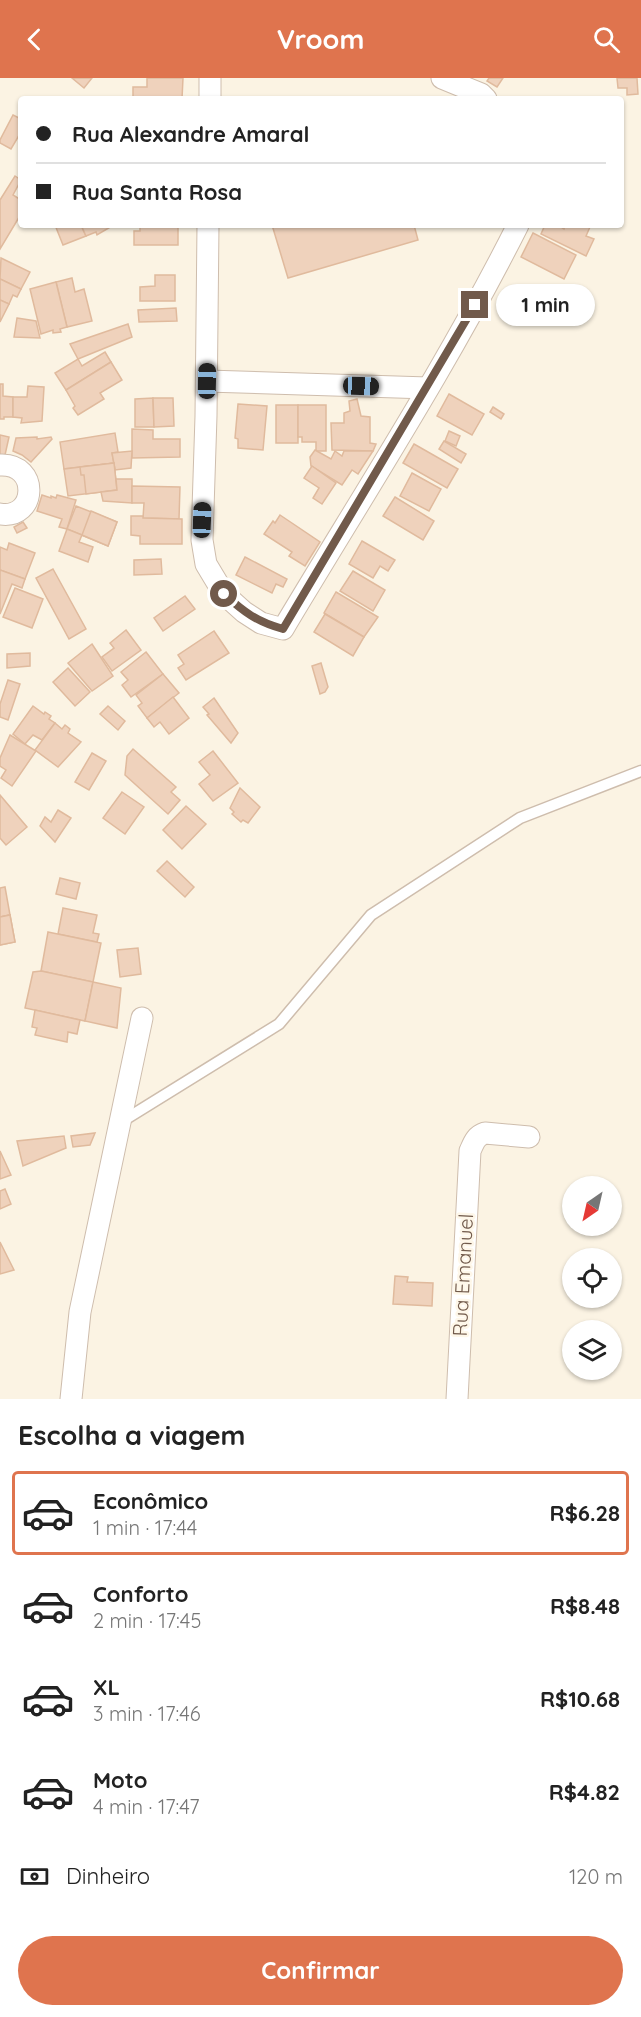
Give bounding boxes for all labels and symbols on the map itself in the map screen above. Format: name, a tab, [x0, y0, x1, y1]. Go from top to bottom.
callout: 1 min	[496, 284, 595, 326]
route end	[461, 291, 488, 318]
car	[198, 363, 216, 399]
car	[343, 376, 379, 396]
car	[192, 502, 212, 538]
route start	[210, 580, 237, 607]
north arrow	[562, 1176, 622, 1236]
street label: Rua Emanuel	[447, 1213, 478, 1337]

